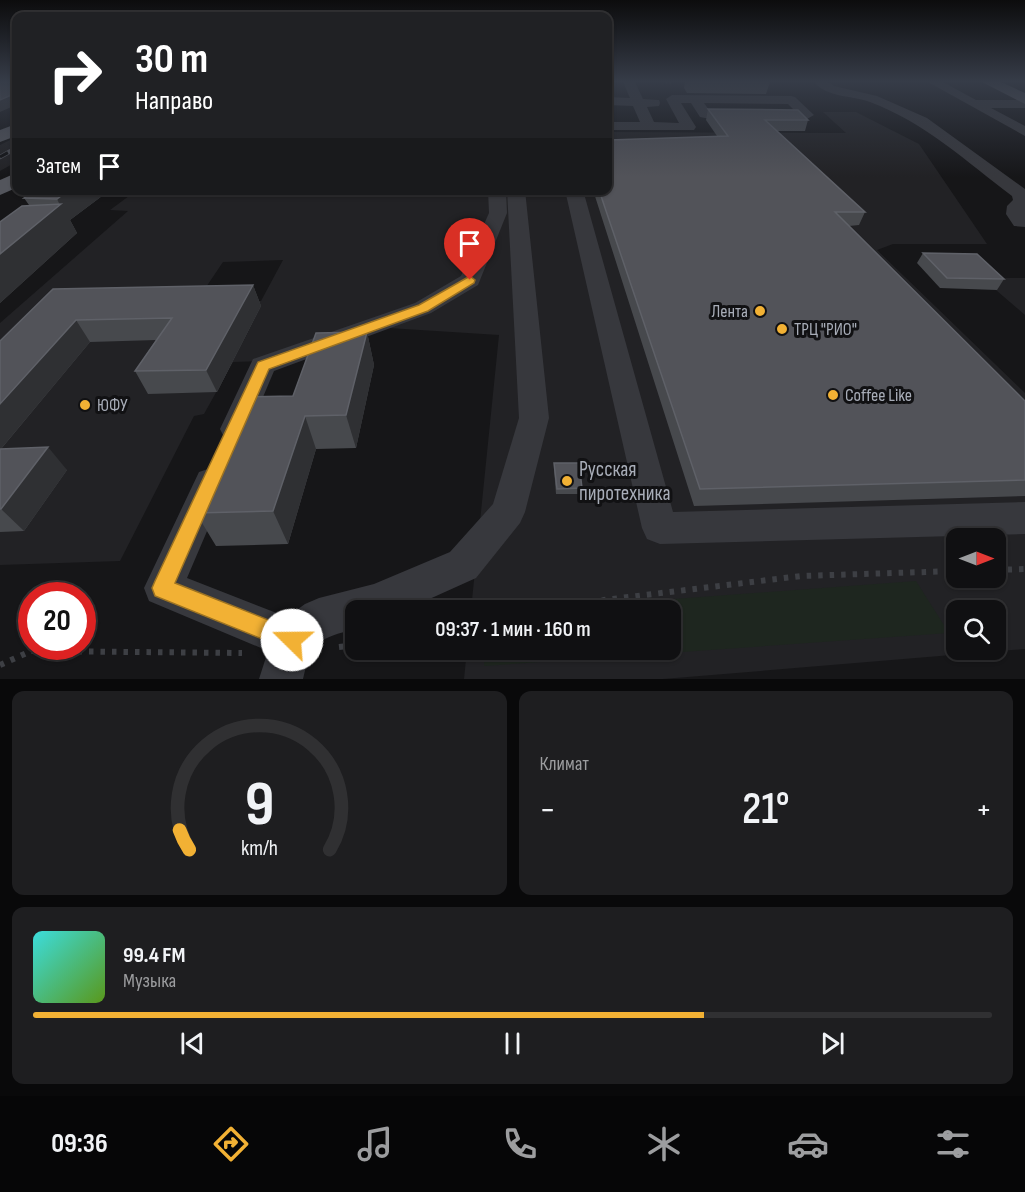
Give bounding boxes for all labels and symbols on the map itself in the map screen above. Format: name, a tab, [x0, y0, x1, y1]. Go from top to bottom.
pin	[444, 218, 495, 280]
place label: Лента	[711, 301, 748, 322]
marker: Лента	[753, 304, 767, 318]
place label: ТРЦ "РИО"	[794, 319, 857, 340]
marker: ТРЦ "РИО"	[775, 322, 789, 336]
place label: Coffee Like	[845, 385, 912, 406]
marker: Coffee Like	[826, 388, 840, 402]
place label: ЮФУ	[97, 395, 128, 416]
marker: ЮФУ	[78, 398, 92, 412]
place label: Русская пиротехника	[579, 457, 671, 506]
marker: Русская пиротехника	[560, 474, 574, 488]
north arrow	[946, 528, 1006, 588]
speed limit sign: 20	[18, 582, 96, 660]
position arrow	[260, 608, 324, 672]

